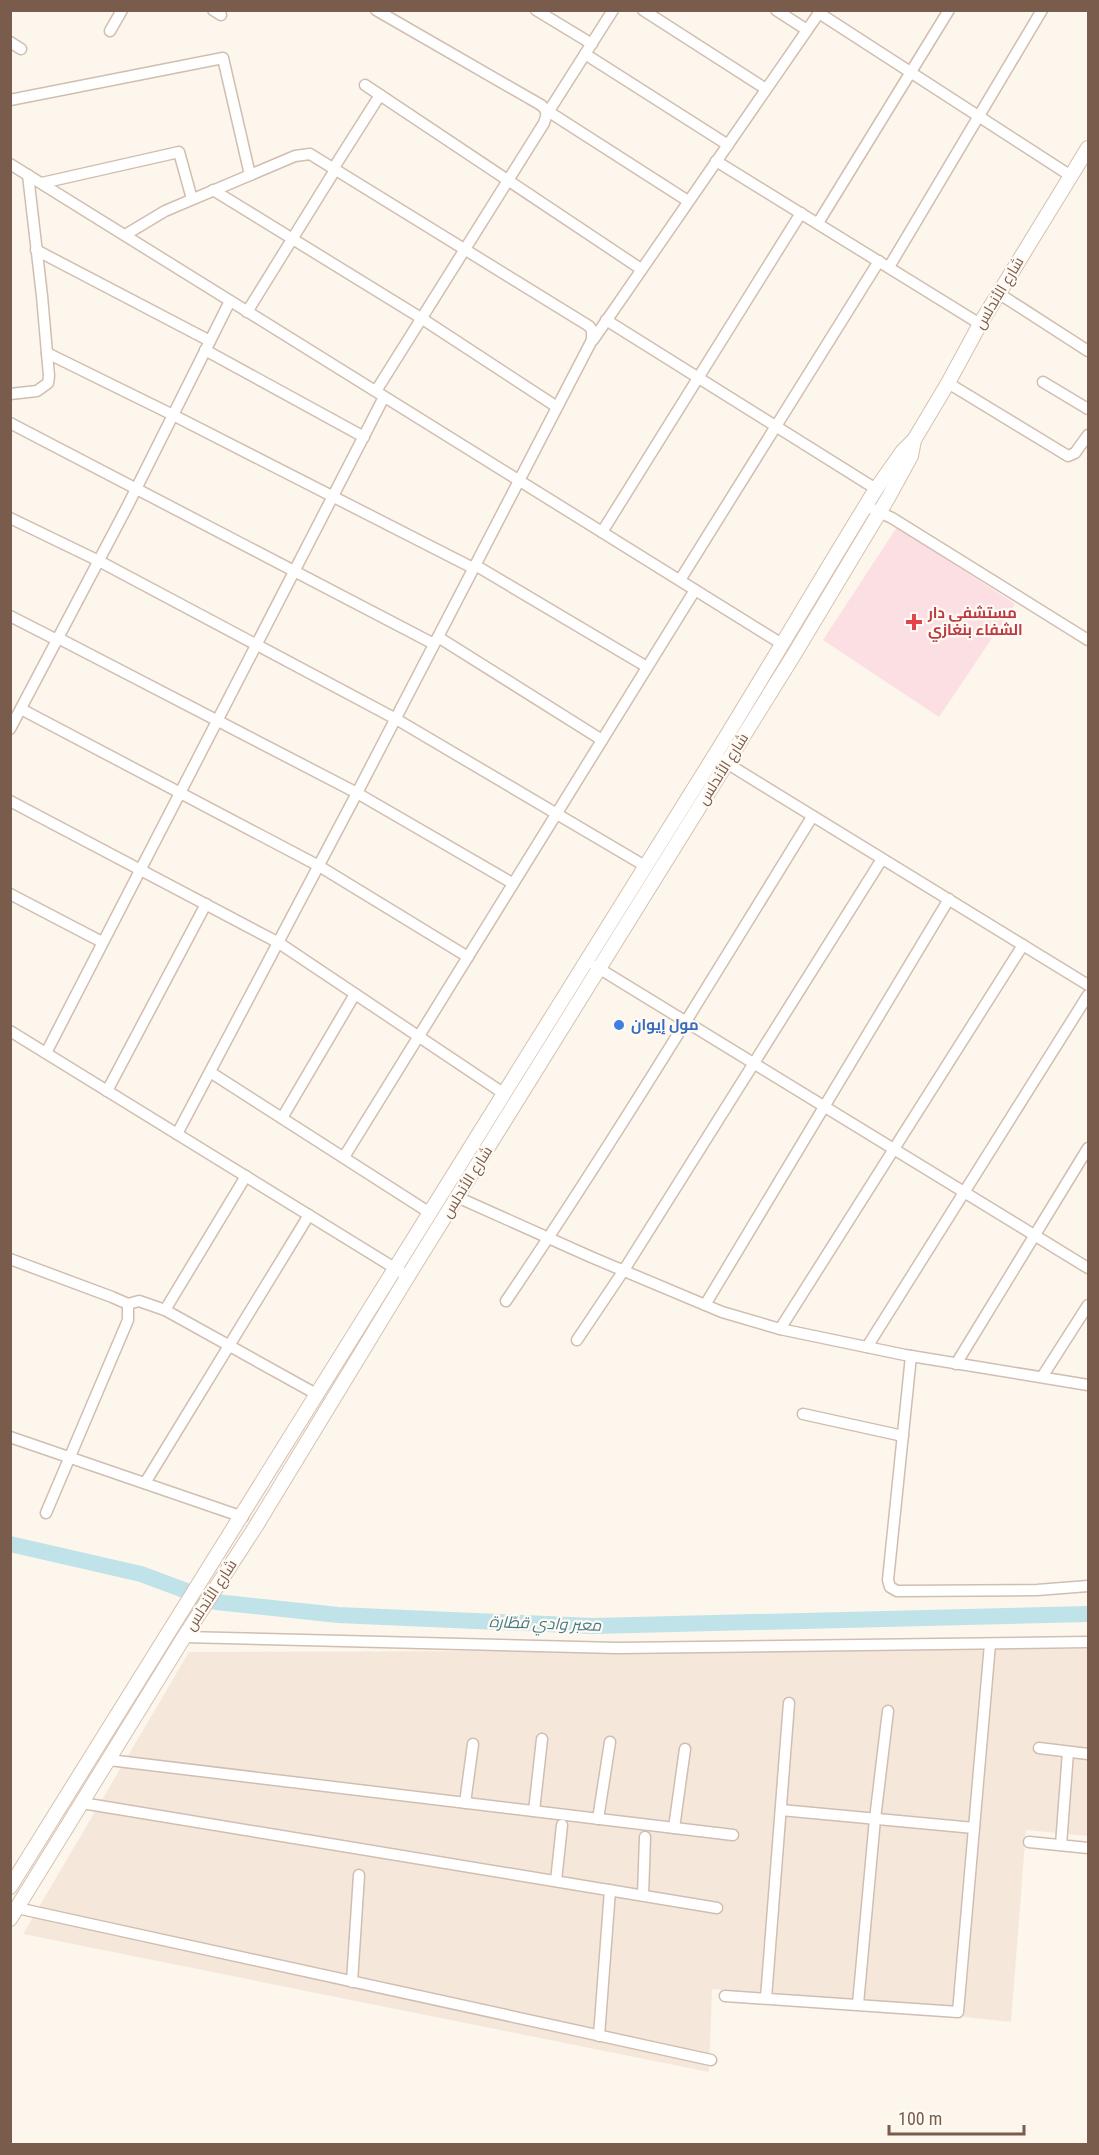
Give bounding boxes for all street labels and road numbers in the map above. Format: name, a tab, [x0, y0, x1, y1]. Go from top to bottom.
street label: شارع الأندلس	[970, 254, 1029, 333]
street label: شارع الأندلس	[694, 730, 754, 809]
street label: شارع الأندلس	[438, 1143, 498, 1222]
street label: شارع الأندلس	[181, 1556, 242, 1635]

